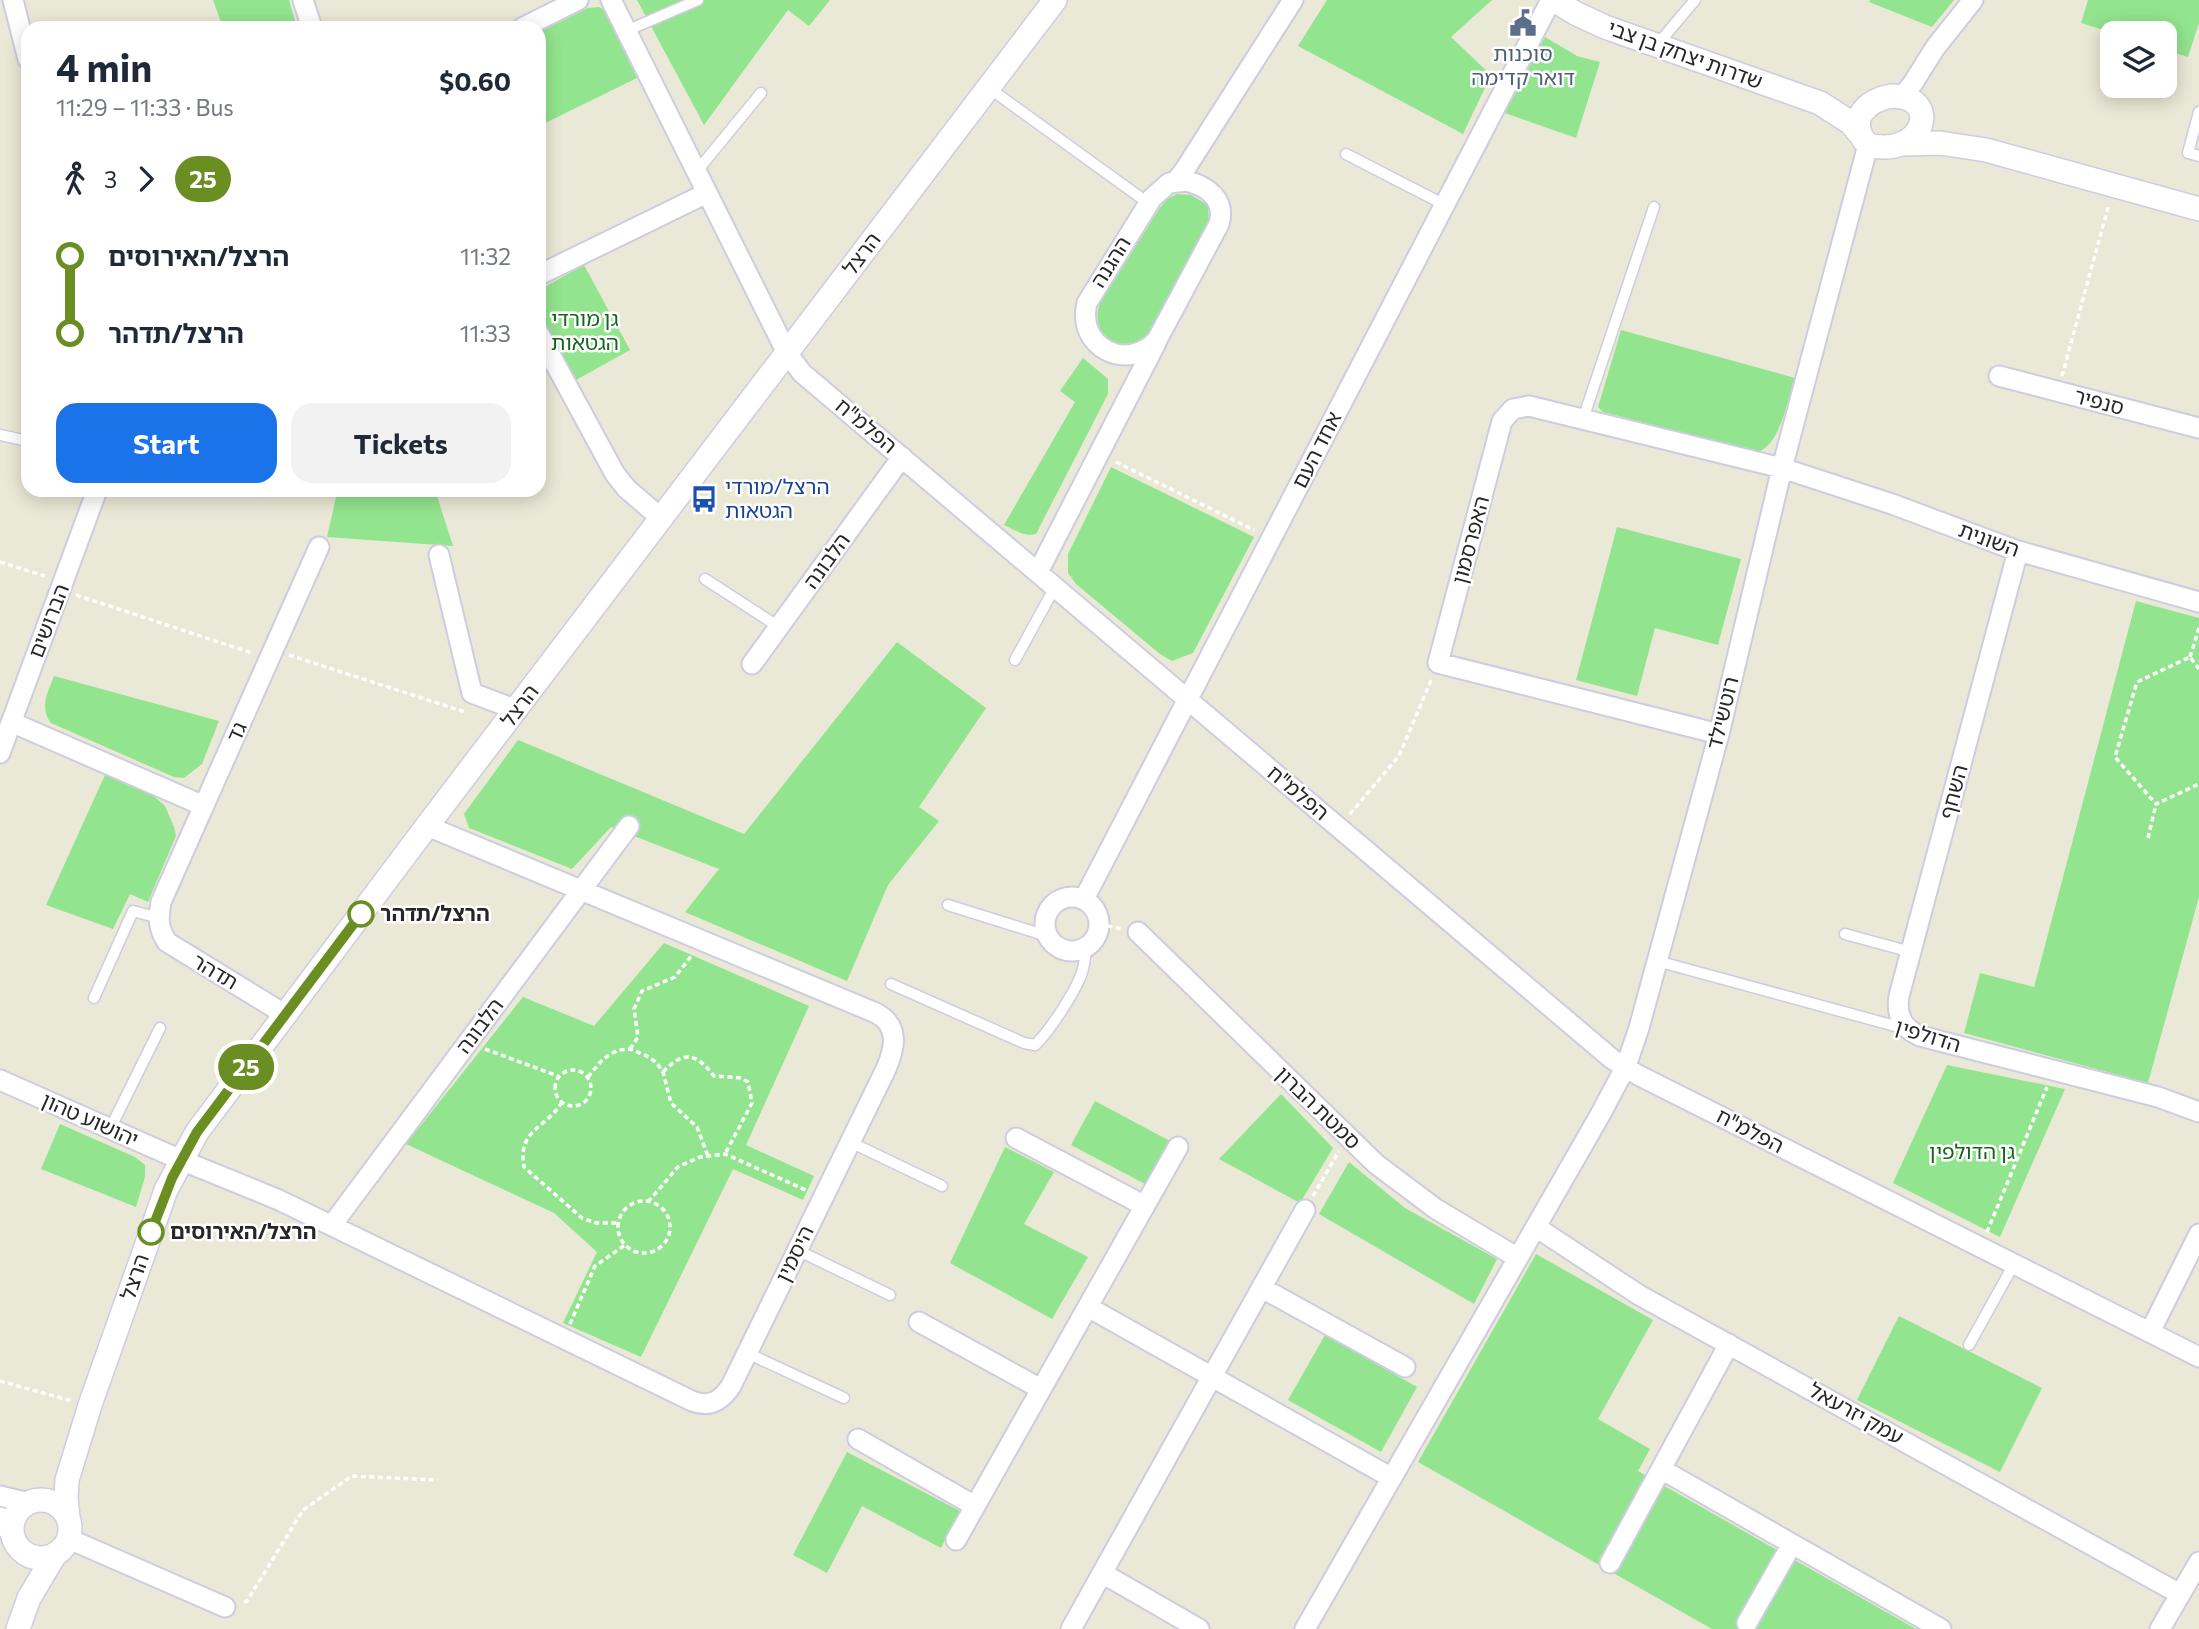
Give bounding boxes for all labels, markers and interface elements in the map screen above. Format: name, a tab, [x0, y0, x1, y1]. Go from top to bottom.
public building icon: סוכנות דואר קדימה	[1508, 8, 1538, 38]
street label: שדרות יצחק בן צבי	[1605, 14, 1766, 93]
map controls	[2100, 21, 2177, 98]
button: layers	[2100, 21, 2177, 98]
place label: סוכנות דואר קדימה	[1471, 40, 1575, 89]
text: 4 min	[56, 43, 152, 90]
text: $0.60	[439, 65, 511, 96]
text: 11:29 – 11:33 · Bus	[56, 93, 234, 121]
icon: walk	[56, 160, 94, 198]
icon: forward	[127, 160, 165, 198]
text: 25	[189, 164, 217, 193]
text: 3	[104, 165, 117, 193]
street label: הרצל	[837, 227, 885, 279]
street label: ההגנה	[1084, 231, 1135, 291]
text: הרצל/האירוסים	[108, 240, 289, 271]
text: 11:32	[460, 242, 511, 270]
park label: גן מורדי הגטאות	[551, 305, 619, 354]
text: הרצל/תדהר	[108, 317, 244, 348]
text: 11:33	[460, 319, 511, 347]
street label: סנפיר	[2072, 382, 2127, 419]
street label: הפלמ"ח	[831, 392, 903, 458]
button: Start	[56, 403, 277, 483]
button: Tickets	[291, 403, 511, 483]
street label: אחד העם	[1286, 407, 1346, 492]
place label: הרצל/מורדי הגטאות	[725, 473, 830, 522]
bus stop icon: הרצל/מורדי הגטאות	[689, 484, 719, 514]
street label: האפרסמון	[1446, 493, 1493, 586]
street label: השונית	[1956, 516, 2023, 561]
street label: הלבונה	[797, 527, 854, 593]
street label: הברושים	[22, 580, 73, 661]
street label: רוטשילד	[1700, 674, 1743, 752]
street label: הרצל	[495, 679, 543, 731]
street label: גד	[220, 717, 251, 745]
street label: הפלמ"ח	[1263, 759, 1335, 825]
street label: השחף	[1933, 762, 1972, 822]
place label: הרצל/תדהר	[380, 900, 490, 925]
marker: הרצל/תדהר	[348, 901, 374, 927]
street label: תדהר	[189, 947, 243, 994]
street label: הלבונה	[450, 993, 508, 1058]
street label: הדולפין	[1893, 1013, 1964, 1056]
line badge: 25	[215, 1044, 278, 1090]
text: 25	[232, 1052, 260, 1081]
street label: סמטת הברון	[1272, 1060, 1367, 1153]
street label: יהושוע טהון	[38, 1086, 143, 1151]
street label: הפלמ"ח	[1713, 1102, 1789, 1157]
park label: גן הדולפין	[1929, 1138, 2015, 1163]
place label: הרצל/האירוסים	[170, 1218, 317, 1243]
marker: הרצל/האירוסים	[138, 1219, 164, 1245]
street label: היסמין	[769, 1221, 818, 1286]
street label: הרצל	[114, 1250, 153, 1303]
street label: עמק יזרעאל	[1805, 1377, 1908, 1449]

